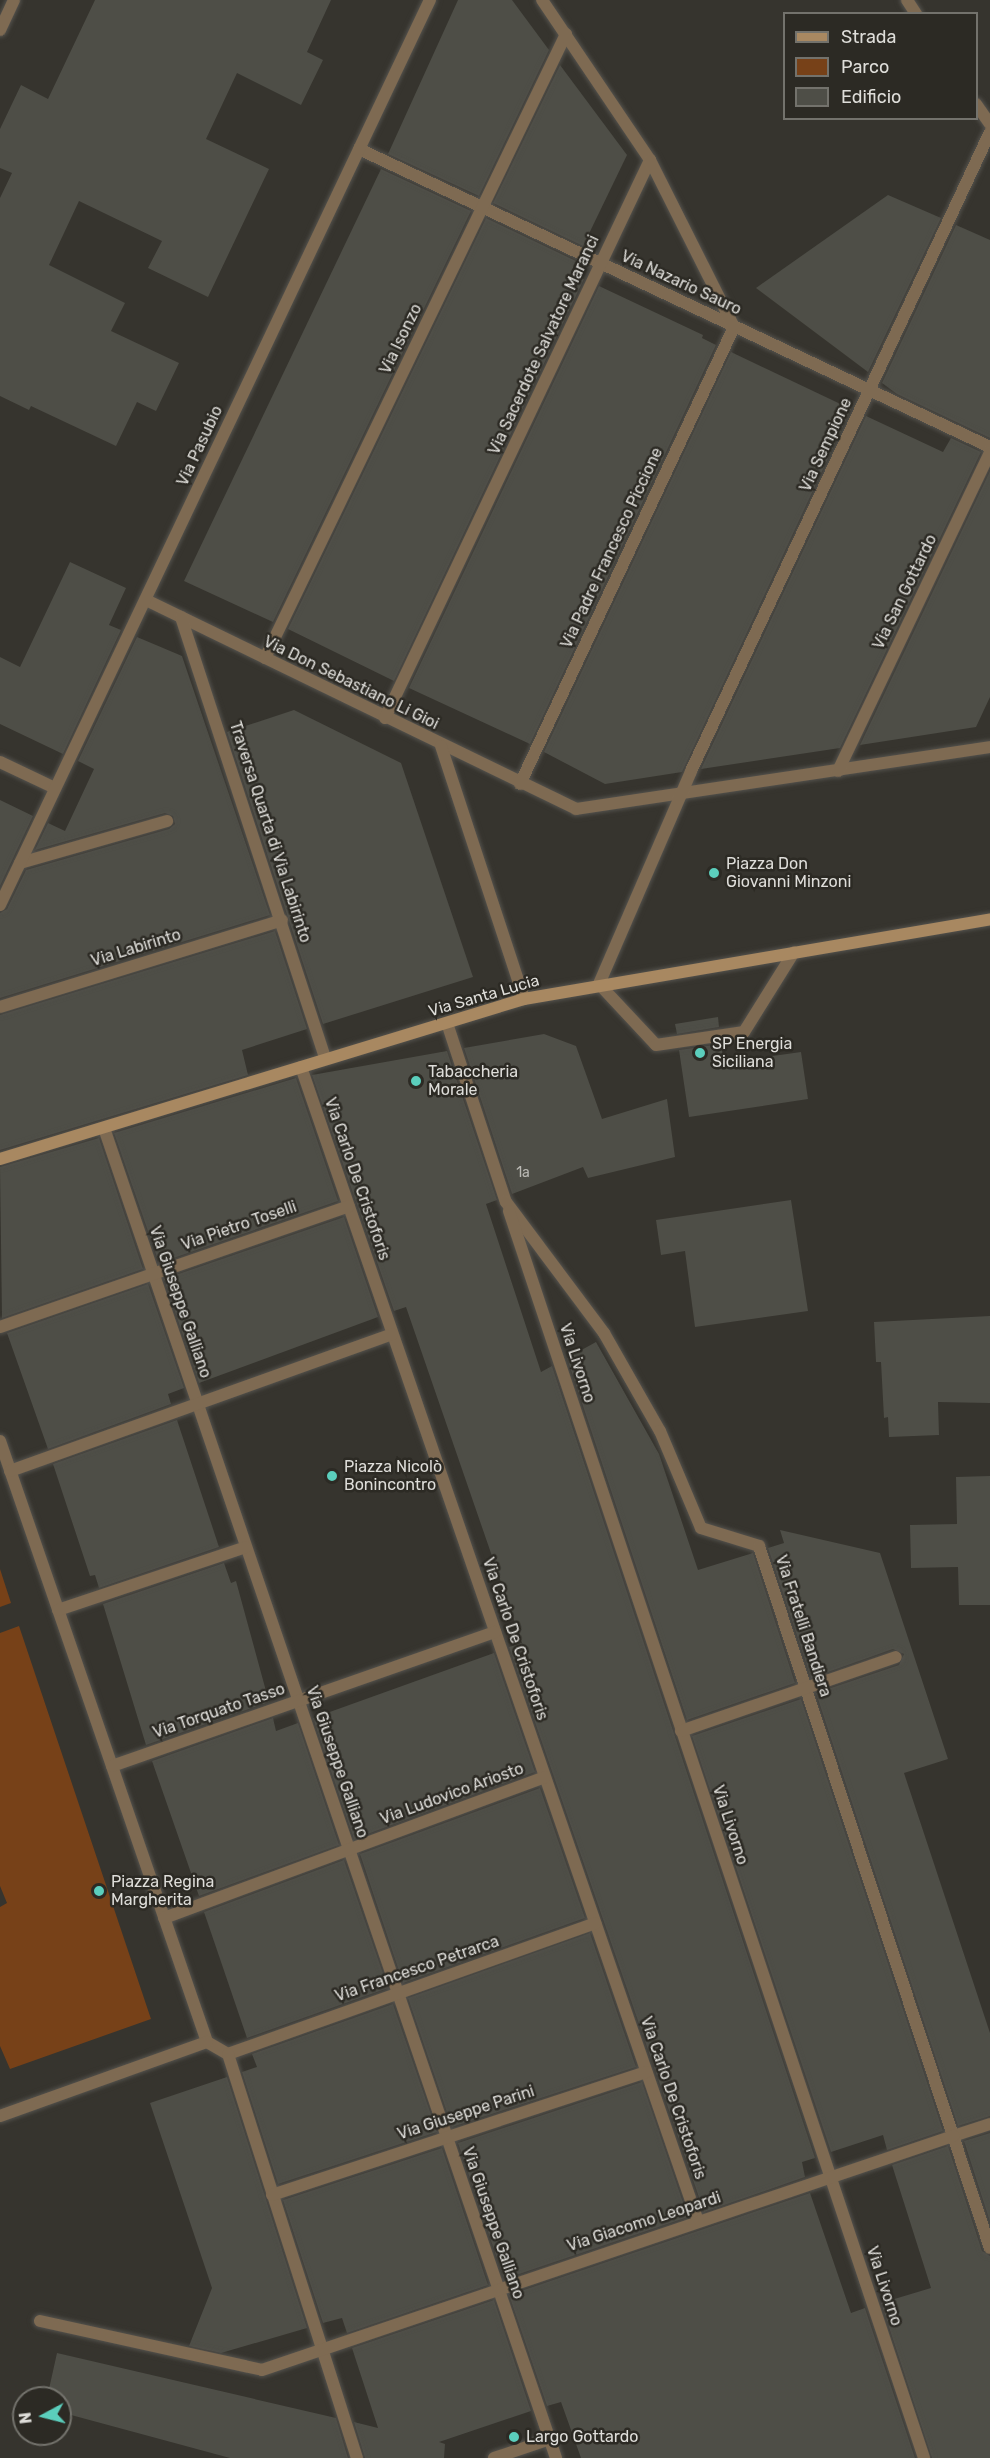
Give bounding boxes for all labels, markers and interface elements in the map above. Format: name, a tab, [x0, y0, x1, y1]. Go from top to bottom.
legend	[783, 12, 978, 120]
text: Strada	[841, 26, 897, 48]
text: Parco	[841, 56, 889, 78]
text: Edificio	[841, 86, 901, 108]
street label: Via Sacerdote Salvatore Maranci	[485, 232, 603, 458]
street label: Via Nazario Sauro	[618, 247, 744, 319]
street label: Via Isonzo	[376, 301, 426, 377]
street label: Via Sempione	[796, 395, 856, 495]
street label: Via Pasubio	[173, 403, 227, 489]
street label: Via Padre Francesco Piccione	[557, 445, 667, 651]
street label: Via San Gottardo	[869, 531, 941, 653]
street label: Via Don Sebastiano Li Gioi	[260, 632, 442, 734]
street label: Traversa Quarta di Via Labirinto	[225, 719, 315, 945]
place label: Piazza Don Giovanni Minzoni	[726, 854, 851, 892]
marker: Piazza Don Giovanni Minzoni	[707, 866, 721, 880]
street label: Via Labirinto	[89, 925, 183, 971]
street label: Via Santa Lucia	[426, 971, 542, 1021]
place label: SP Energia Siciliana	[712, 1034, 793, 1072]
marker: SP Energia Siciliana	[693, 1046, 707, 1060]
place label: Tabaccheria Morale	[428, 1062, 518, 1100]
marker: Tabaccheria Morale	[409, 1074, 423, 1088]
street label: Via Carlo De Cristoforis	[320, 1095, 394, 1263]
house number: 1a	[516, 1165, 530, 1181]
street label: Via Pietro Toselli	[179, 1197, 299, 1255]
street label: Via Giuseppe Galliano	[145, 1223, 215, 1381]
street label: Via Livorno	[555, 1321, 599, 1405]
place label: Piazza Nicolò Bonincontro	[344, 1457, 442, 1495]
marker: Piazza Nicolò Bonincontro	[325, 1469, 339, 1483]
street label: Via Fratelli Bandiera	[771, 1553, 835, 1699]
street label: Via Carlo De Cristoforis	[478, 1555, 552, 1723]
street label: Via Torquato Tasso	[150, 1679, 288, 1743]
street label: Via Giuseppe Galliano	[302, 1683, 372, 1841]
street label: Via Ludovico Ariosto	[377, 1759, 527, 1829]
street label: Via Livorno	[708, 1783, 752, 1867]
place label: Piazza Regina Margherita	[111, 1872, 214, 1910]
marker: Piazza Regina Margherita	[92, 1884, 106, 1898]
street label: Via Francesco Petrarca	[332, 1932, 502, 2006]
street label: Via Carlo De Cristoforis	[636, 2014, 710, 2182]
street label: Via Giuseppe Parini	[395, 2082, 537, 2144]
street label: Via Giuseppe Galliano	[458, 2144, 528, 2302]
street label: Via Giacomo Leopardi	[565, 2188, 723, 2256]
street label: Via Livorno	[862, 2244, 906, 2328]
north arrow	[12, 2386, 72, 2446]
text: N	[15, 2411, 36, 2425]
place label: Largo Gottardo	[526, 2427, 638, 2447]
marker: Largo Gottardo	[507, 2430, 521, 2444]

